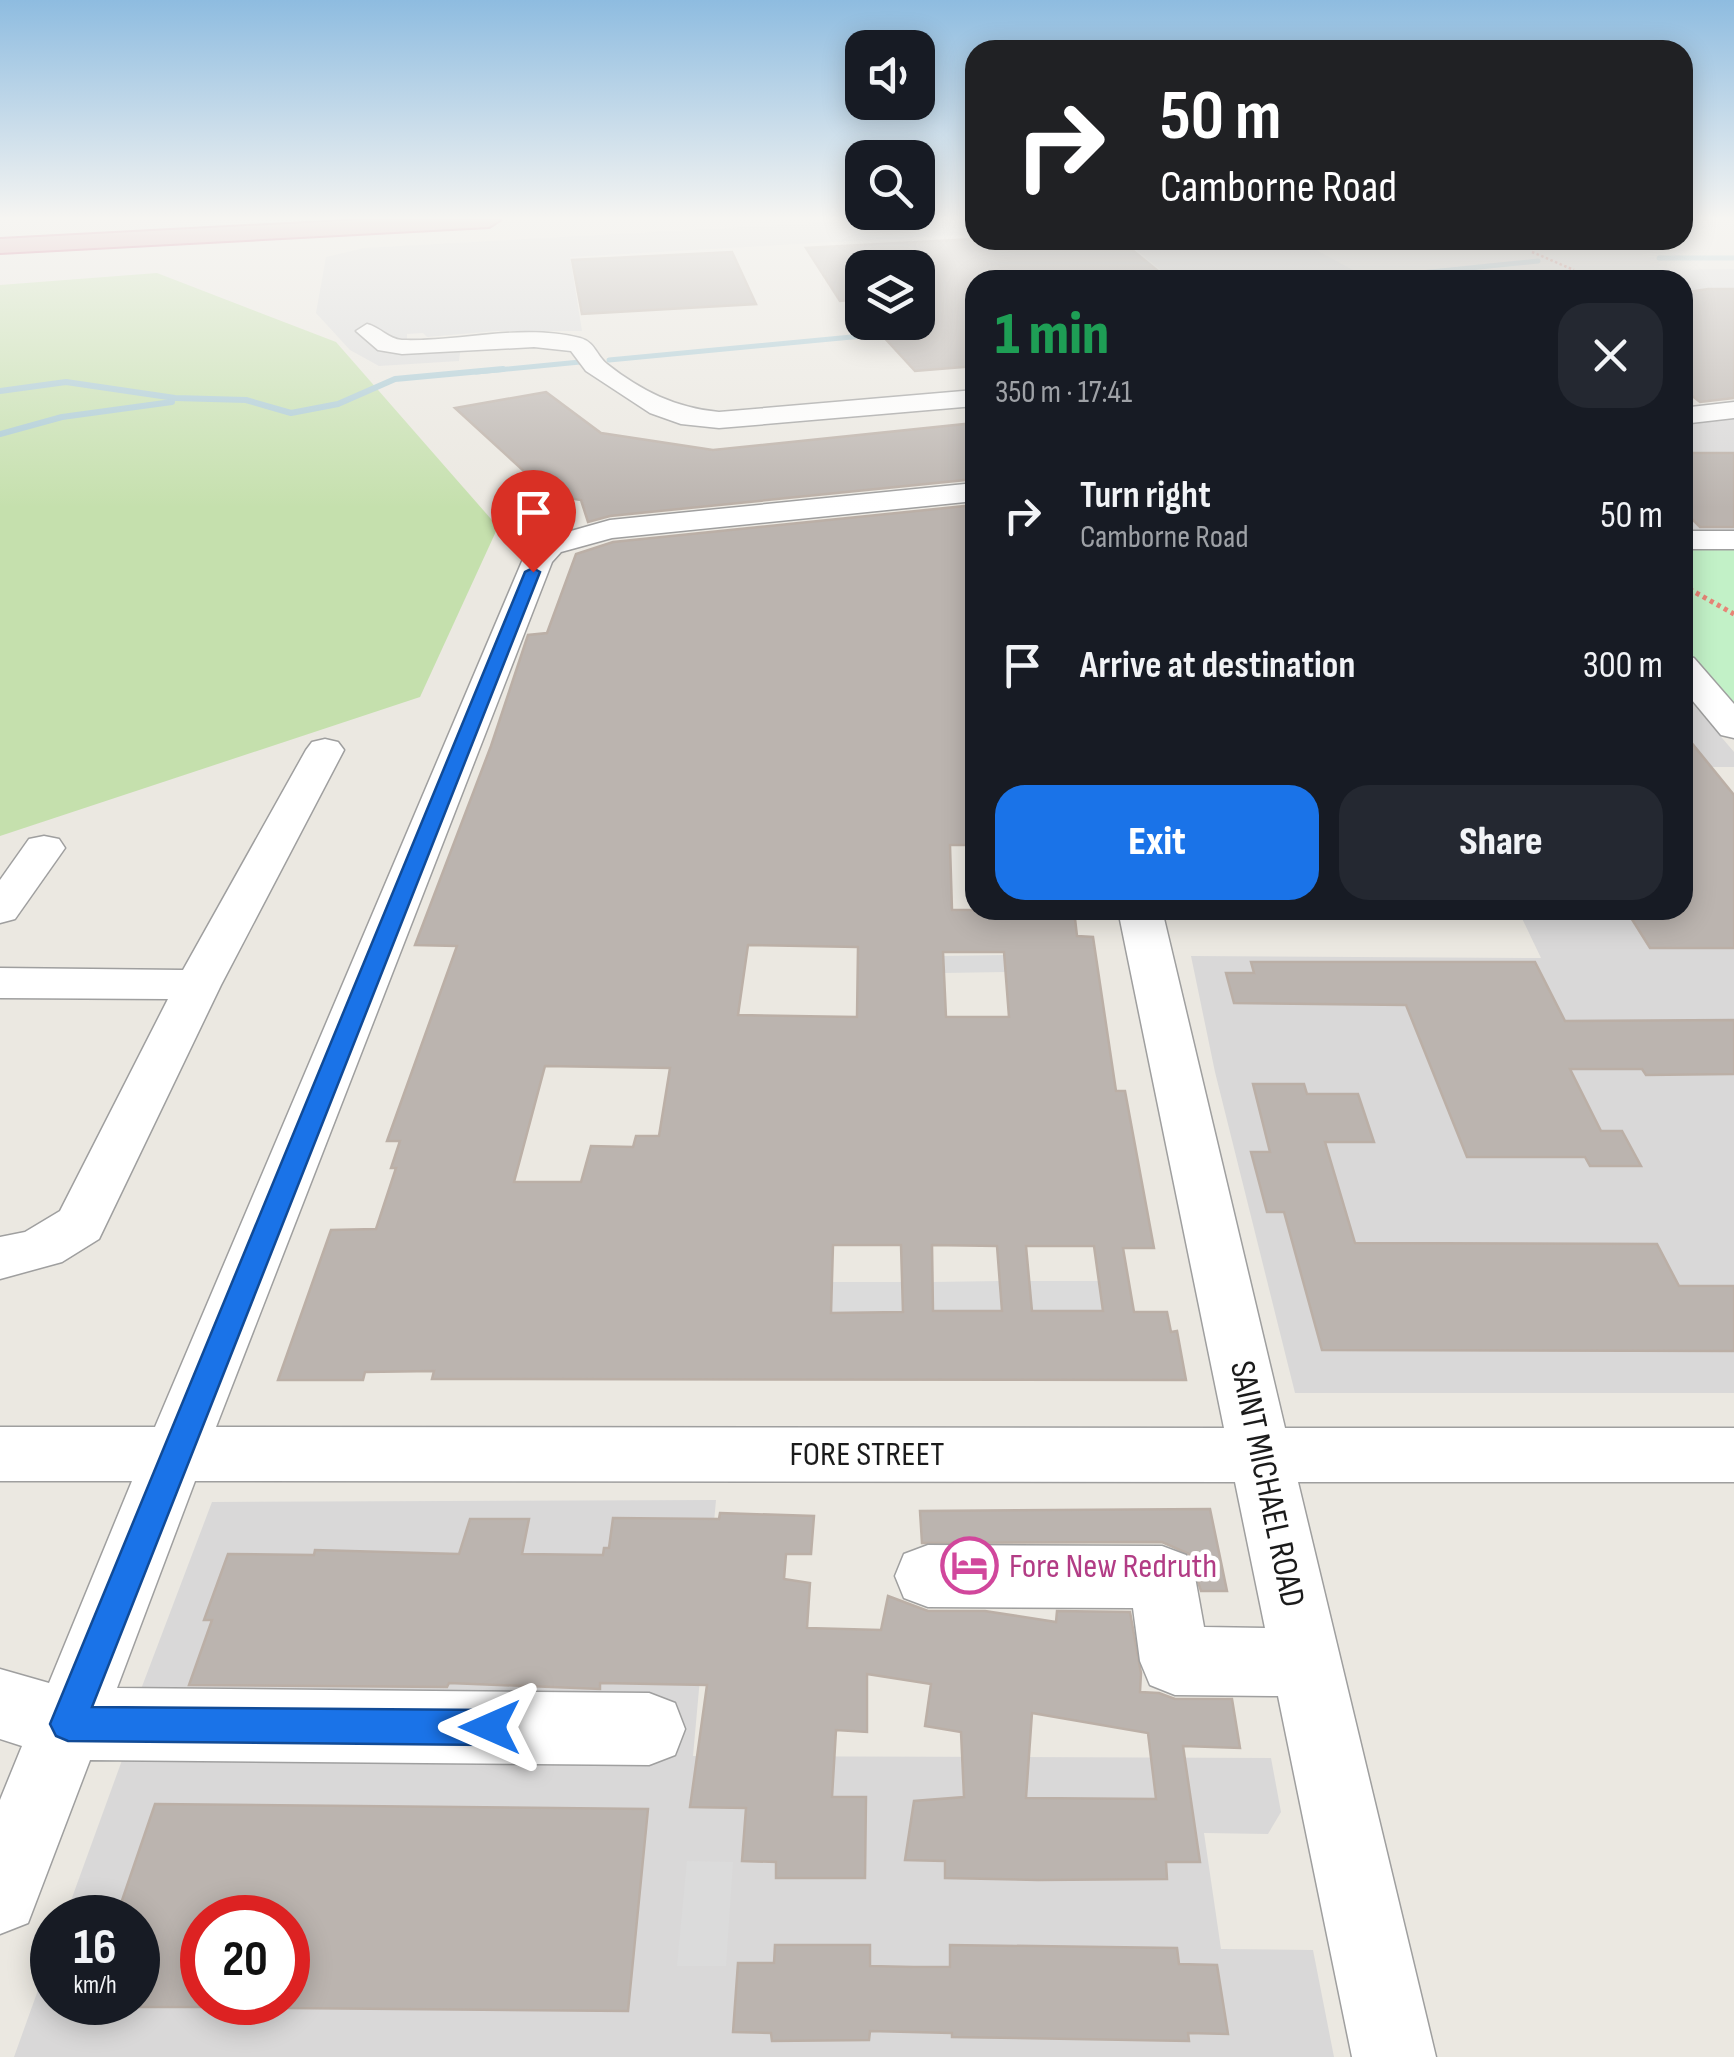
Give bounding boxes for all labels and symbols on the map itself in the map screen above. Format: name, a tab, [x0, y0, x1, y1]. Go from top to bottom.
pin	[491, 470, 576, 573]
street label: SAINT MICHAEL ROAD	[1220, 1357, 1314, 1611]
street label: FORE STREET	[790, 1433, 944, 1476]
hotel icon: Fore New Redruth	[940, 1536, 1000, 1596]
place label: Fore New Redruth	[1009, 1545, 1217, 1588]
position arrow	[438, 1675, 542, 1779]
speed limit sign: 20	[180, 1895, 310, 2025]

